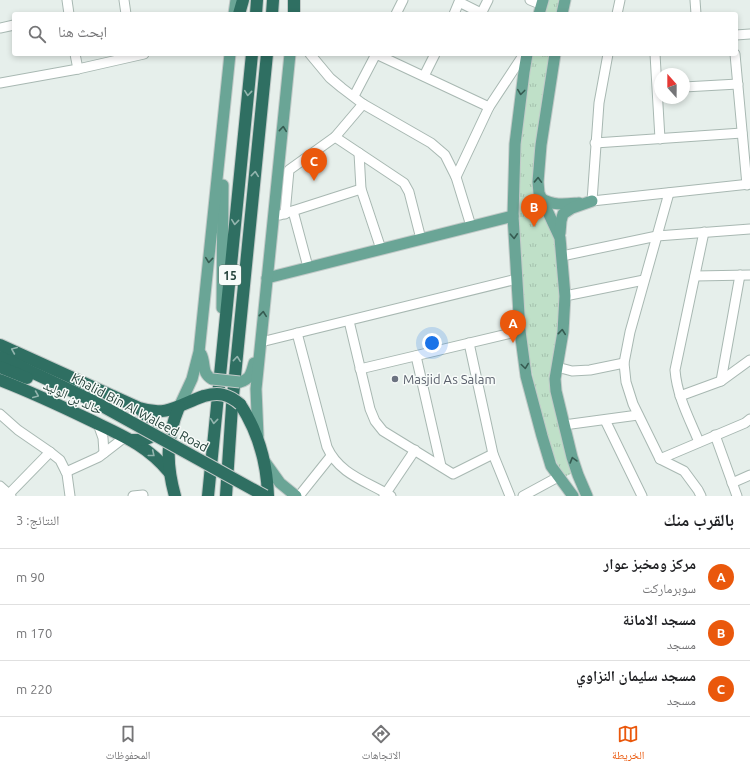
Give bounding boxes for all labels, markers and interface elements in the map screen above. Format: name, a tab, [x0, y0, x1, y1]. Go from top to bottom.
search box	[12, 12, 738, 56]
icon: search	[26, 23, 48, 45]
text: ابحث هنا	[58, 23, 107, 40]
north arrow	[654, 68, 690, 104]
one-way arrow	[517, 89, 526, 96]
one-way arrow	[244, 90, 253, 96]
one-way arrow	[278, 126, 287, 132]
pin: C	[301, 148, 327, 181]
one-way arrow	[250, 171, 259, 177]
one-way arrow	[534, 177, 542, 183]
pin: B	[521, 194, 547, 227]
one-way arrow	[231, 219, 240, 225]
one-way arrow	[510, 233, 519, 239]
one-way arrow	[204, 257, 213, 263]
road number: 15	[219, 265, 241, 285]
pin: A	[500, 310, 526, 343]
one-way arrow	[259, 311, 268, 317]
one-way arrow	[557, 329, 566, 335]
your location	[422, 333, 442, 353]
one-way arrow	[10, 347, 17, 355]
one-way arrow	[232, 356, 241, 362]
one-way arrow	[520, 363, 529, 369]
street label: Khalid Bin Al Waleed Road	[69, 370, 211, 454]
place label: Masjid As Salam	[403, 372, 496, 386]
marker: Masjid As Salam	[390, 374, 400, 384]
street label: خالد بن الوليد	[41, 377, 105, 419]
one-way arrow	[32, 390, 39, 398]
one-way arrow	[210, 418, 219, 424]
one-way arrow	[147, 449, 154, 456]
one-way arrow	[569, 456, 578, 463]
text: بالقرب منك	[664, 510, 734, 529]
text: النتائج: 3	[16, 513, 59, 527]
text: مركز ومخبز عوار	[604, 555, 696, 572]
text: 90 m	[16, 570, 45, 584]
text: A	[716, 570, 726, 584]
text: سوبرماركت	[642, 581, 696, 595]
text: مسجد الامانة	[623, 611, 696, 628]
text: 170 m	[16, 626, 52, 640]
text: B	[717, 626, 725, 640]
text: مسجد	[667, 637, 696, 651]
text: مسجد سليمان النزاوي	[576, 667, 696, 684]
text: 220 m	[16, 682, 52, 696]
text: C	[717, 682, 725, 696]
text: مسجد	[667, 693, 696, 707]
tab: المحفوظات	[106, 723, 150, 766]
tab: الاتجاهات	[362, 723, 401, 766]
tab: الخريطة	[612, 723, 644, 766]

